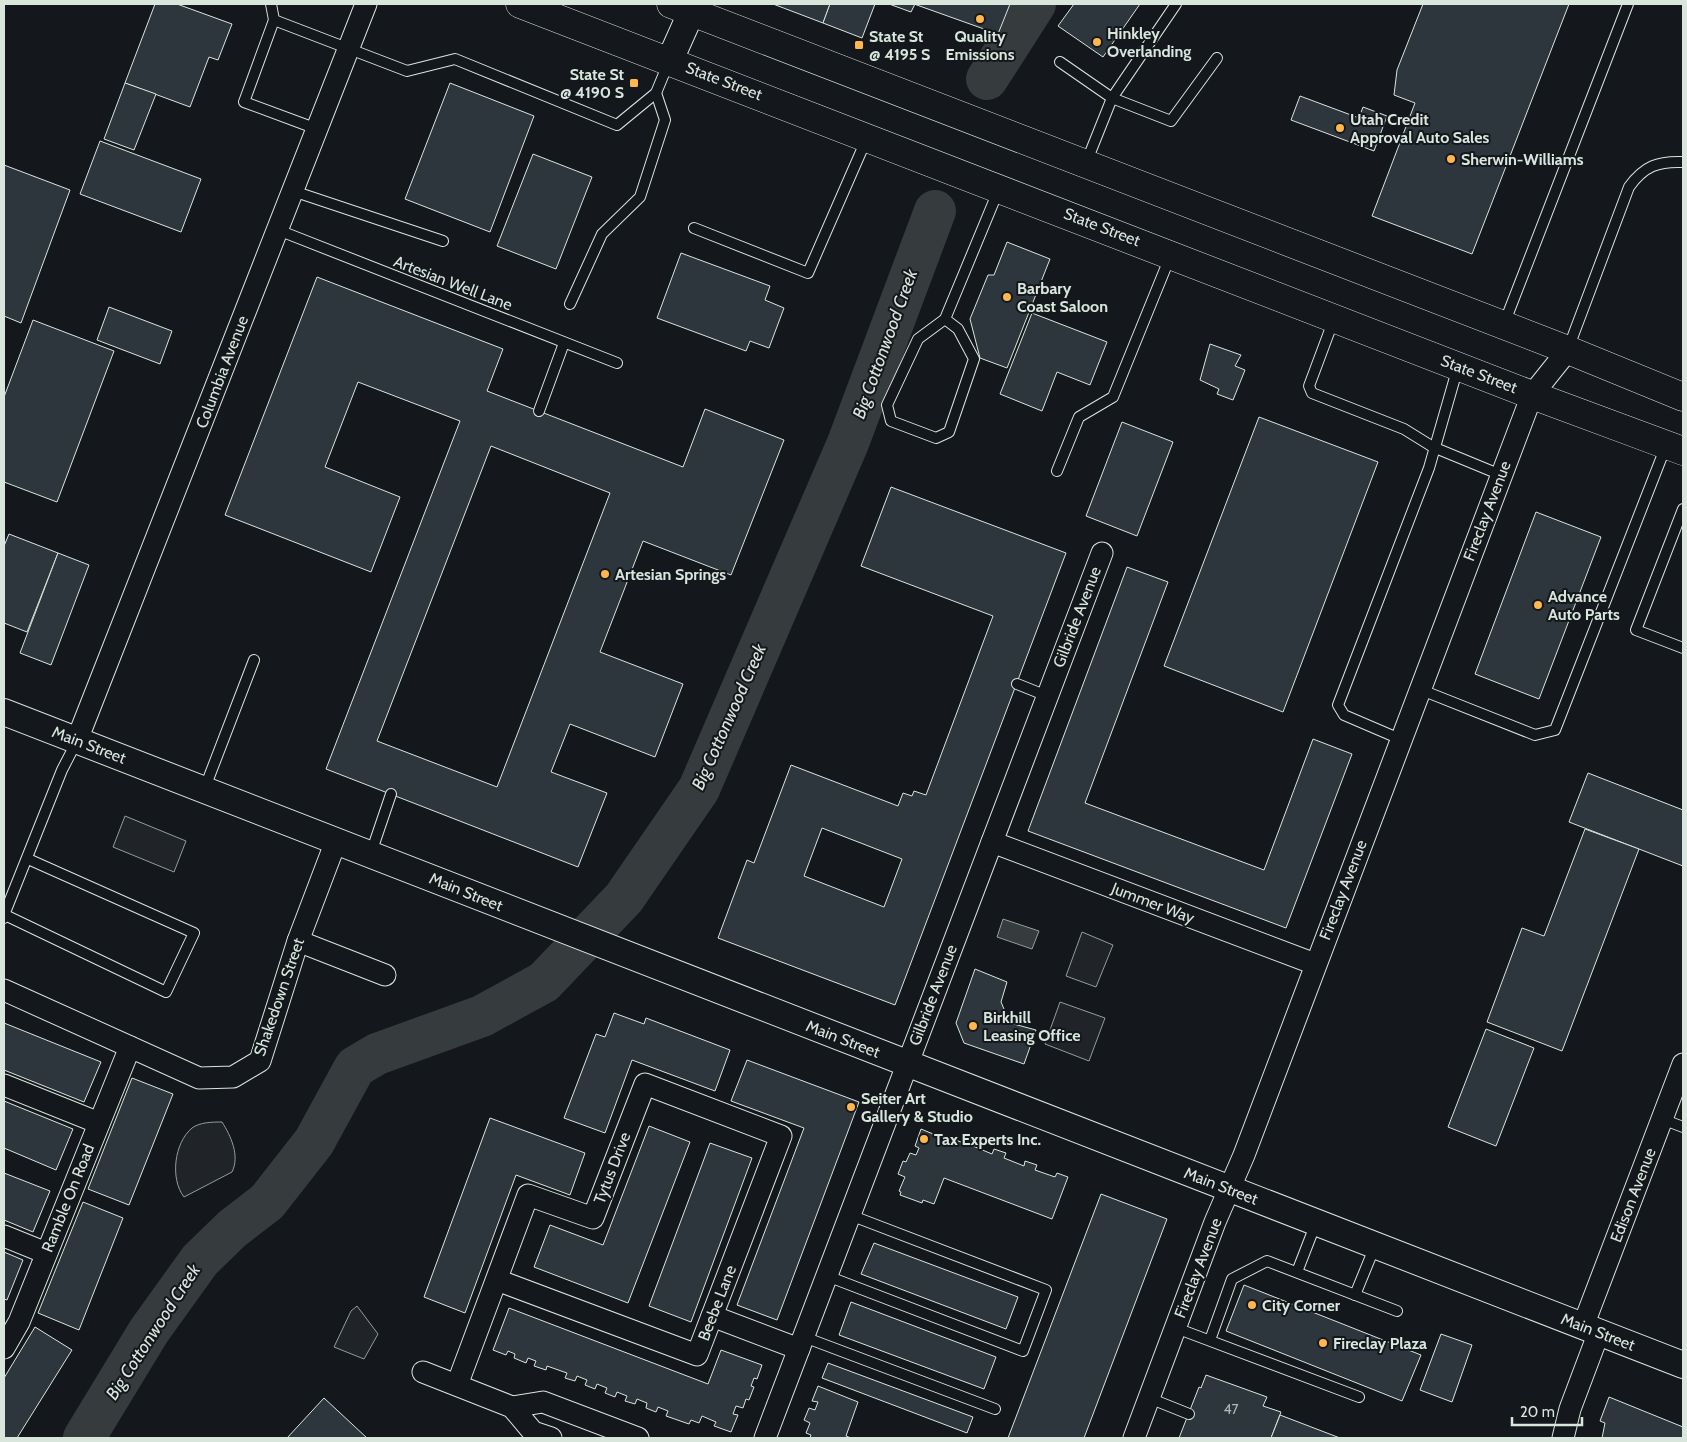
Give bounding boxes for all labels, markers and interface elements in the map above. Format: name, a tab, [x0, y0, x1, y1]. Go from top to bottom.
marker: Quality Emissions	[974, 13, 986, 25]
place label: Hinkley Overlanding	[1107, 24, 1191, 61]
place label: State St @ 4195 S	[869, 27, 930, 64]
place label: Quality Emissions	[946, 27, 1015, 64]
marker: Hinkley Overlanding	[1091, 36, 1103, 48]
marker: State St @ 4195 S	[853, 39, 865, 51]
street label: State Street	[683, 58, 765, 104]
place label: State St @ 4190 S	[560, 65, 624, 102]
marker: State St @ 4190 S	[628, 77, 640, 89]
place label: Utah Credit Approval Auto Sales	[1350, 110, 1489, 147]
marker: Utah Credit Approval Auto Sales	[1334, 122, 1346, 134]
place label: Sherwin-Williams	[1461, 150, 1584, 169]
marker: Sherwin-Williams	[1445, 153, 1457, 165]
street label: State Street	[1061, 204, 1143, 250]
street label: Artesian Well Lane	[391, 252, 515, 314]
water label: Big Cottonwood Creek	[848, 265, 923, 422]
place label: Barbary Coast Saloon	[1017, 279, 1108, 316]
marker: Barbary Coast Saloon	[1001, 291, 1013, 303]
street label: Columbia Avenue	[192, 313, 252, 431]
street label: State Street	[1438, 351, 1520, 397]
street label: Fireclay Avenue	[1459, 458, 1515, 564]
street label: Gilbride Avenue	[1049, 564, 1105, 670]
place label: Artesian Springs	[615, 565, 726, 584]
marker: Artesian Springs	[599, 568, 611, 580]
place label: Advance Auto Parts	[1548, 587, 1620, 624]
marker: Advance Auto Parts	[1532, 599, 1544, 611]
water label: Big Cottonwood Creek	[687, 639, 772, 793]
street label: Main Street	[49, 722, 129, 768]
street label: Fireclay Avenue	[1315, 837, 1371, 943]
street label: Main Street	[426, 869, 506, 916]
street label: Jummer Way	[1108, 878, 1197, 927]
street label: Shakedown Street	[250, 935, 308, 1058]
street label: Gilbride Avenue	[905, 942, 961, 1048]
place label: Birkhill Leasing Office	[983, 1008, 1081, 1045]
street label: Main Street	[803, 1016, 883, 1062]
marker: Birkhill Leasing Office	[967, 1020, 979, 1032]
place label: Seiter Art Gallery & Studio	[861, 1089, 973, 1126]
marker: Seiter Art Gallery & Studio	[845, 1101, 857, 1113]
street label: Tytus Drive	[590, 1130, 634, 1206]
place label: Tax Experts Inc.	[934, 1130, 1041, 1149]
marker: Tax Experts Inc.	[918, 1133, 930, 1145]
street label: Ramble On Road	[38, 1141, 98, 1255]
street label: Edison Avenue	[1606, 1145, 1660, 1245]
street label: Main Street	[1181, 1163, 1261, 1209]
street label: Fireclay Avenue	[1170, 1215, 1226, 1321]
water label: Big Cottonwood Creek	[101, 1259, 206, 1404]
street label: Beebe Lane	[694, 1263, 740, 1343]
place label: City Corner	[1262, 1296, 1341, 1315]
marker: City Corner	[1246, 1299, 1258, 1311]
street label: Main Street	[1558, 1309, 1638, 1355]
place label: Fireclay Plaza	[1333, 1334, 1427, 1353]
marker: Fireclay Plaza	[1317, 1337, 1329, 1349]
scale bar	[1512, 1394, 1582, 1426]
house number: 47	[1223, 1400, 1239, 1418]
text: 20 m	[1520, 1403, 1555, 1421]

